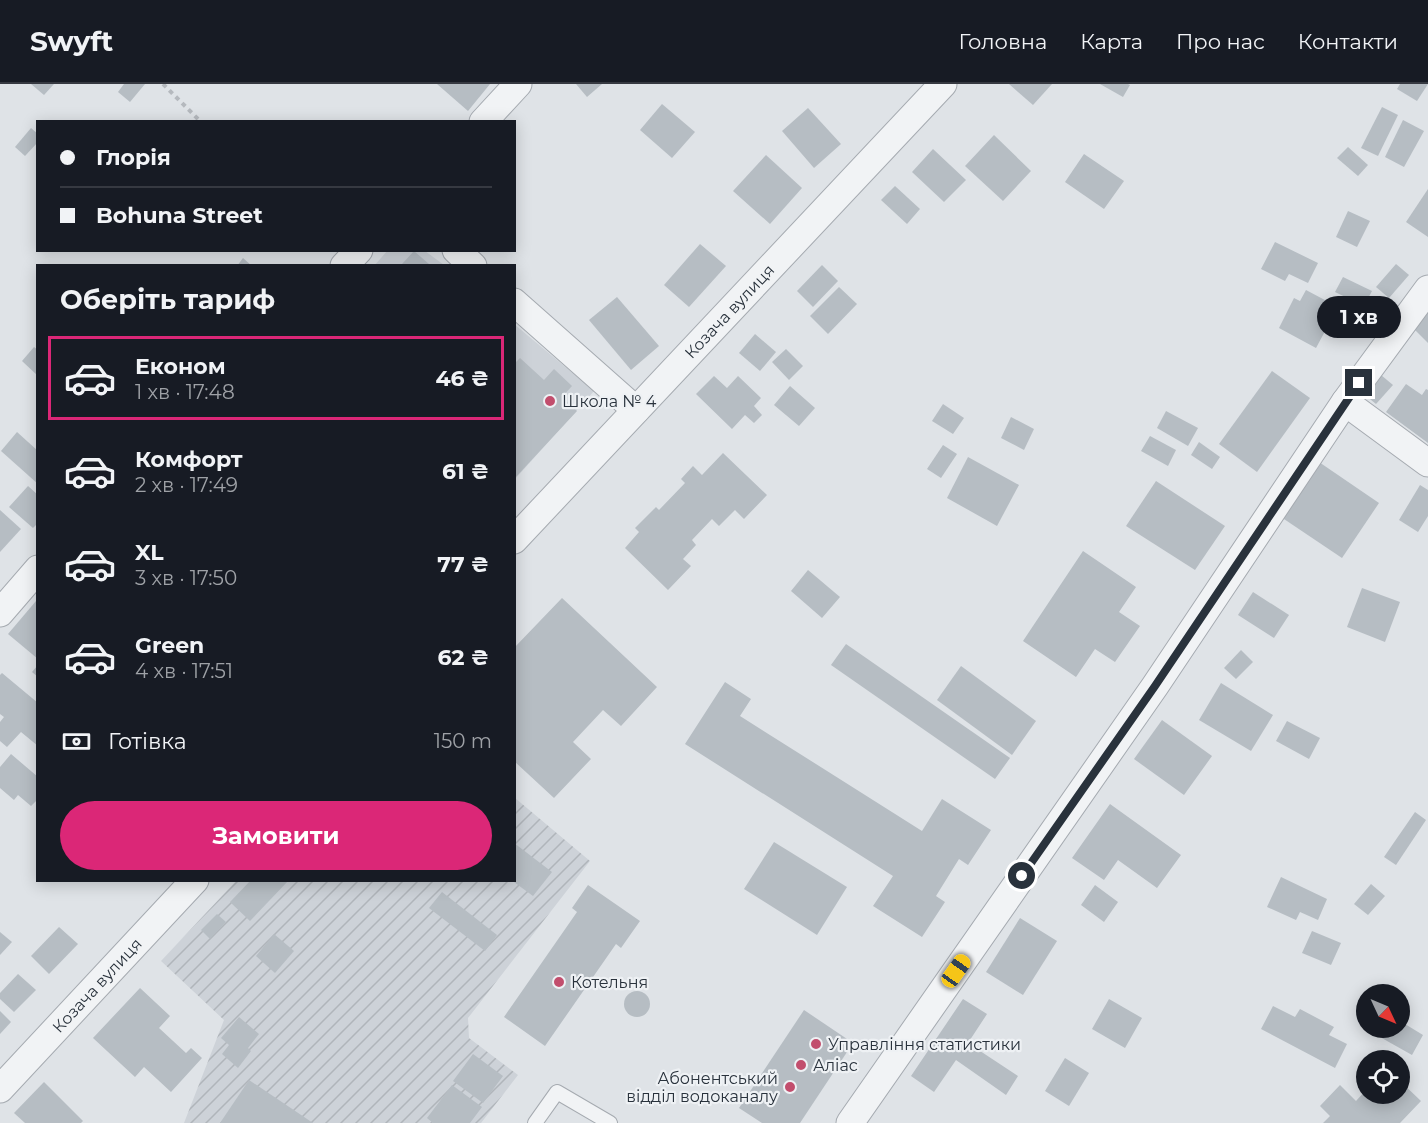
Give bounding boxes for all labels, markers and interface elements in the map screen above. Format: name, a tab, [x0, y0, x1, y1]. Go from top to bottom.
text: Swyft	[30, 24, 113, 58]
text: Головна	[959, 29, 1047, 54]
text: Карта	[1080, 29, 1143, 54]
text: Про нас	[1176, 29, 1265, 54]
text: Контакти	[1298, 29, 1398, 54]
text: Глорія	[96, 144, 171, 171]
text: Bohuna Street	[96, 202, 263, 229]
street label: Козача вулиця	[681, 261, 778, 363]
text: Оберіть тариф	[60, 283, 275, 316]
callout: 1 хв	[1317, 296, 1401, 338]
text: 1 хв	[1340, 305, 1378, 329]
icon: car	[63, 351, 117, 405]
text: Економ	[135, 353, 226, 380]
text: 46 ₴	[435, 365, 489, 392]
route end	[1345, 369, 1372, 396]
text: 1 хв · 17:48	[135, 380, 235, 404]
place label: Школа № 4	[562, 392, 657, 411]
marker: Школа № 4	[543, 394, 557, 408]
icon: car	[63, 444, 117, 498]
text: Комфорт	[135, 446, 243, 473]
text: 61 ₴	[442, 458, 489, 485]
text: 2 хв · 17:49	[135, 473, 238, 497]
icon: car	[63, 537, 117, 591]
text: XL	[135, 539, 164, 566]
text: 77 ₴	[437, 551, 489, 578]
text: 3 хв · 17:50	[135, 566, 237, 590]
icon: car	[63, 630, 117, 684]
text: Green	[135, 632, 204, 659]
text: 62 ₴	[438, 644, 489, 671]
text: 4 хв · 17:51	[135, 659, 233, 683]
icon: cash	[60, 725, 93, 758]
text: Готівка	[108, 728, 187, 755]
text: 150 m	[434, 729, 492, 753]
button: Замовити	[60, 801, 492, 870]
route start	[1008, 862, 1035, 889]
street label: Козача вулиця	[49, 934, 146, 1037]
car	[938, 951, 974, 991]
place label: Котельня	[571, 973, 648, 992]
marker: Котельня	[552, 975, 566, 989]
north arrow	[1356, 984, 1410, 1038]
map controls	[1356, 984, 1410, 1104]
place label: Управління статистики	[828, 1035, 1021, 1054]
marker: Управління статистики	[809, 1037, 823, 1051]
button: locate	[1356, 1050, 1410, 1104]
place label: Аліас	[813, 1056, 858, 1075]
marker: Аліас	[794, 1058, 808, 1072]
place label: Абонентський відділ водоканалу	[626, 1069, 778, 1106]
marker: Абонентський відділ водоканалу	[783, 1080, 797, 1094]

